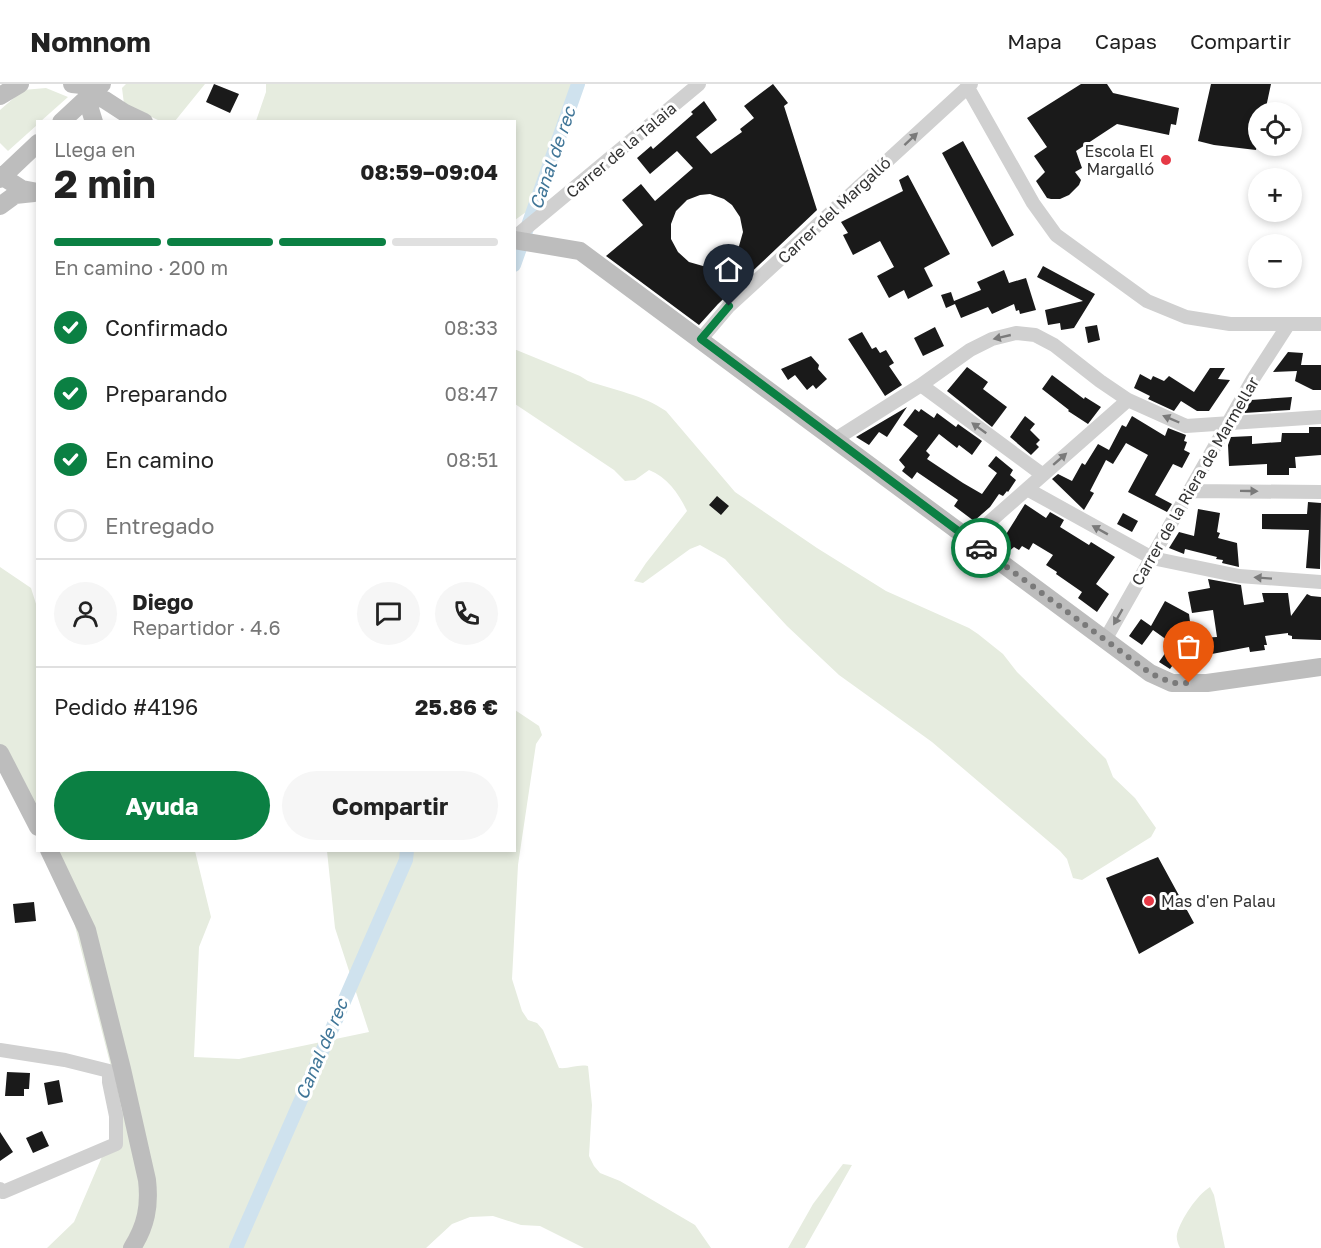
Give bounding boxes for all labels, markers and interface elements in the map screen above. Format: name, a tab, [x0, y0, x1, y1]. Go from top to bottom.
text: Nomnom	[30, 25, 151, 58]
text: Mapa	[1007, 28, 1062, 54]
text: Capas	[1095, 28, 1157, 54]
text: Compartir	[1190, 28, 1291, 54]
street label: Carrer de la Talaia	[562, 98, 680, 202]
map controls	[1248, 102, 1302, 288]
button: locate	[1248, 102, 1302, 156]
water label: Canal de rec	[524, 103, 580, 212]
one-way arrow	[903, 132, 918, 146]
text: Llega en	[54, 137, 136, 161]
place label: Escola El Margalló	[1084, 141, 1154, 179]
street label: Carrer del Margalló	[773, 152, 895, 268]
marker: Escola El Margalló	[1159, 153, 1173, 167]
text: 08:59–09:04	[360, 158, 498, 185]
text: 2 min	[54, 160, 156, 207]
button: +	[1248, 168, 1302, 222]
button: −	[1248, 234, 1302, 288]
pin	[703, 244, 754, 306]
icon: home	[712, 253, 745, 286]
text: En camino · 200 m	[54, 255, 228, 279]
icon: check	[54, 311, 87, 344]
text: Confirmado	[105, 314, 228, 341]
text: 08:33	[444, 315, 498, 339]
one-way arrow	[992, 332, 1011, 342]
street label: Carrer de la Riera de Marmellar	[1127, 373, 1263, 589]
icon: check	[54, 377, 87, 410]
text: Preparando	[105, 380, 228, 407]
text: 08:47	[445, 381, 498, 405]
one-way arrow	[1162, 414, 1180, 424]
one-way arrow	[971, 422, 986, 434]
icon: check	[54, 443, 87, 476]
text: En camino	[105, 446, 214, 473]
text: 08:51	[446, 447, 498, 471]
one-way arrow	[1053, 452, 1068, 466]
one-way arrow	[1239, 486, 1258, 496]
text: Entregado	[105, 512, 214, 539]
courier	[951, 518, 1011, 578]
one-way arrow	[1092, 525, 1109, 535]
icon: car	[965, 532, 998, 565]
one-way arrow	[1253, 573, 1272, 582]
button: person	[54, 582, 117, 645]
button: chat	[357, 582, 420, 645]
button: phone	[435, 582, 498, 645]
text: Diego	[132, 588, 193, 615]
one-way arrow	[1113, 609, 1123, 626]
text: Repartidor · 4.6	[132, 615, 281, 639]
pin	[1163, 621, 1214, 683]
icon: bag	[1172, 630, 1205, 663]
text: Pedido #4196	[54, 693, 198, 720]
text: 25.86 €	[415, 693, 498, 720]
button: Ayuda	[54, 771, 270, 840]
button: Compartir	[282, 771, 498, 840]
place label: Mas d'en Palau	[1161, 891, 1276, 911]
marker: Mas d'en Palau	[1142, 894, 1156, 908]
water label: Canal de rec	[290, 994, 352, 1103]

